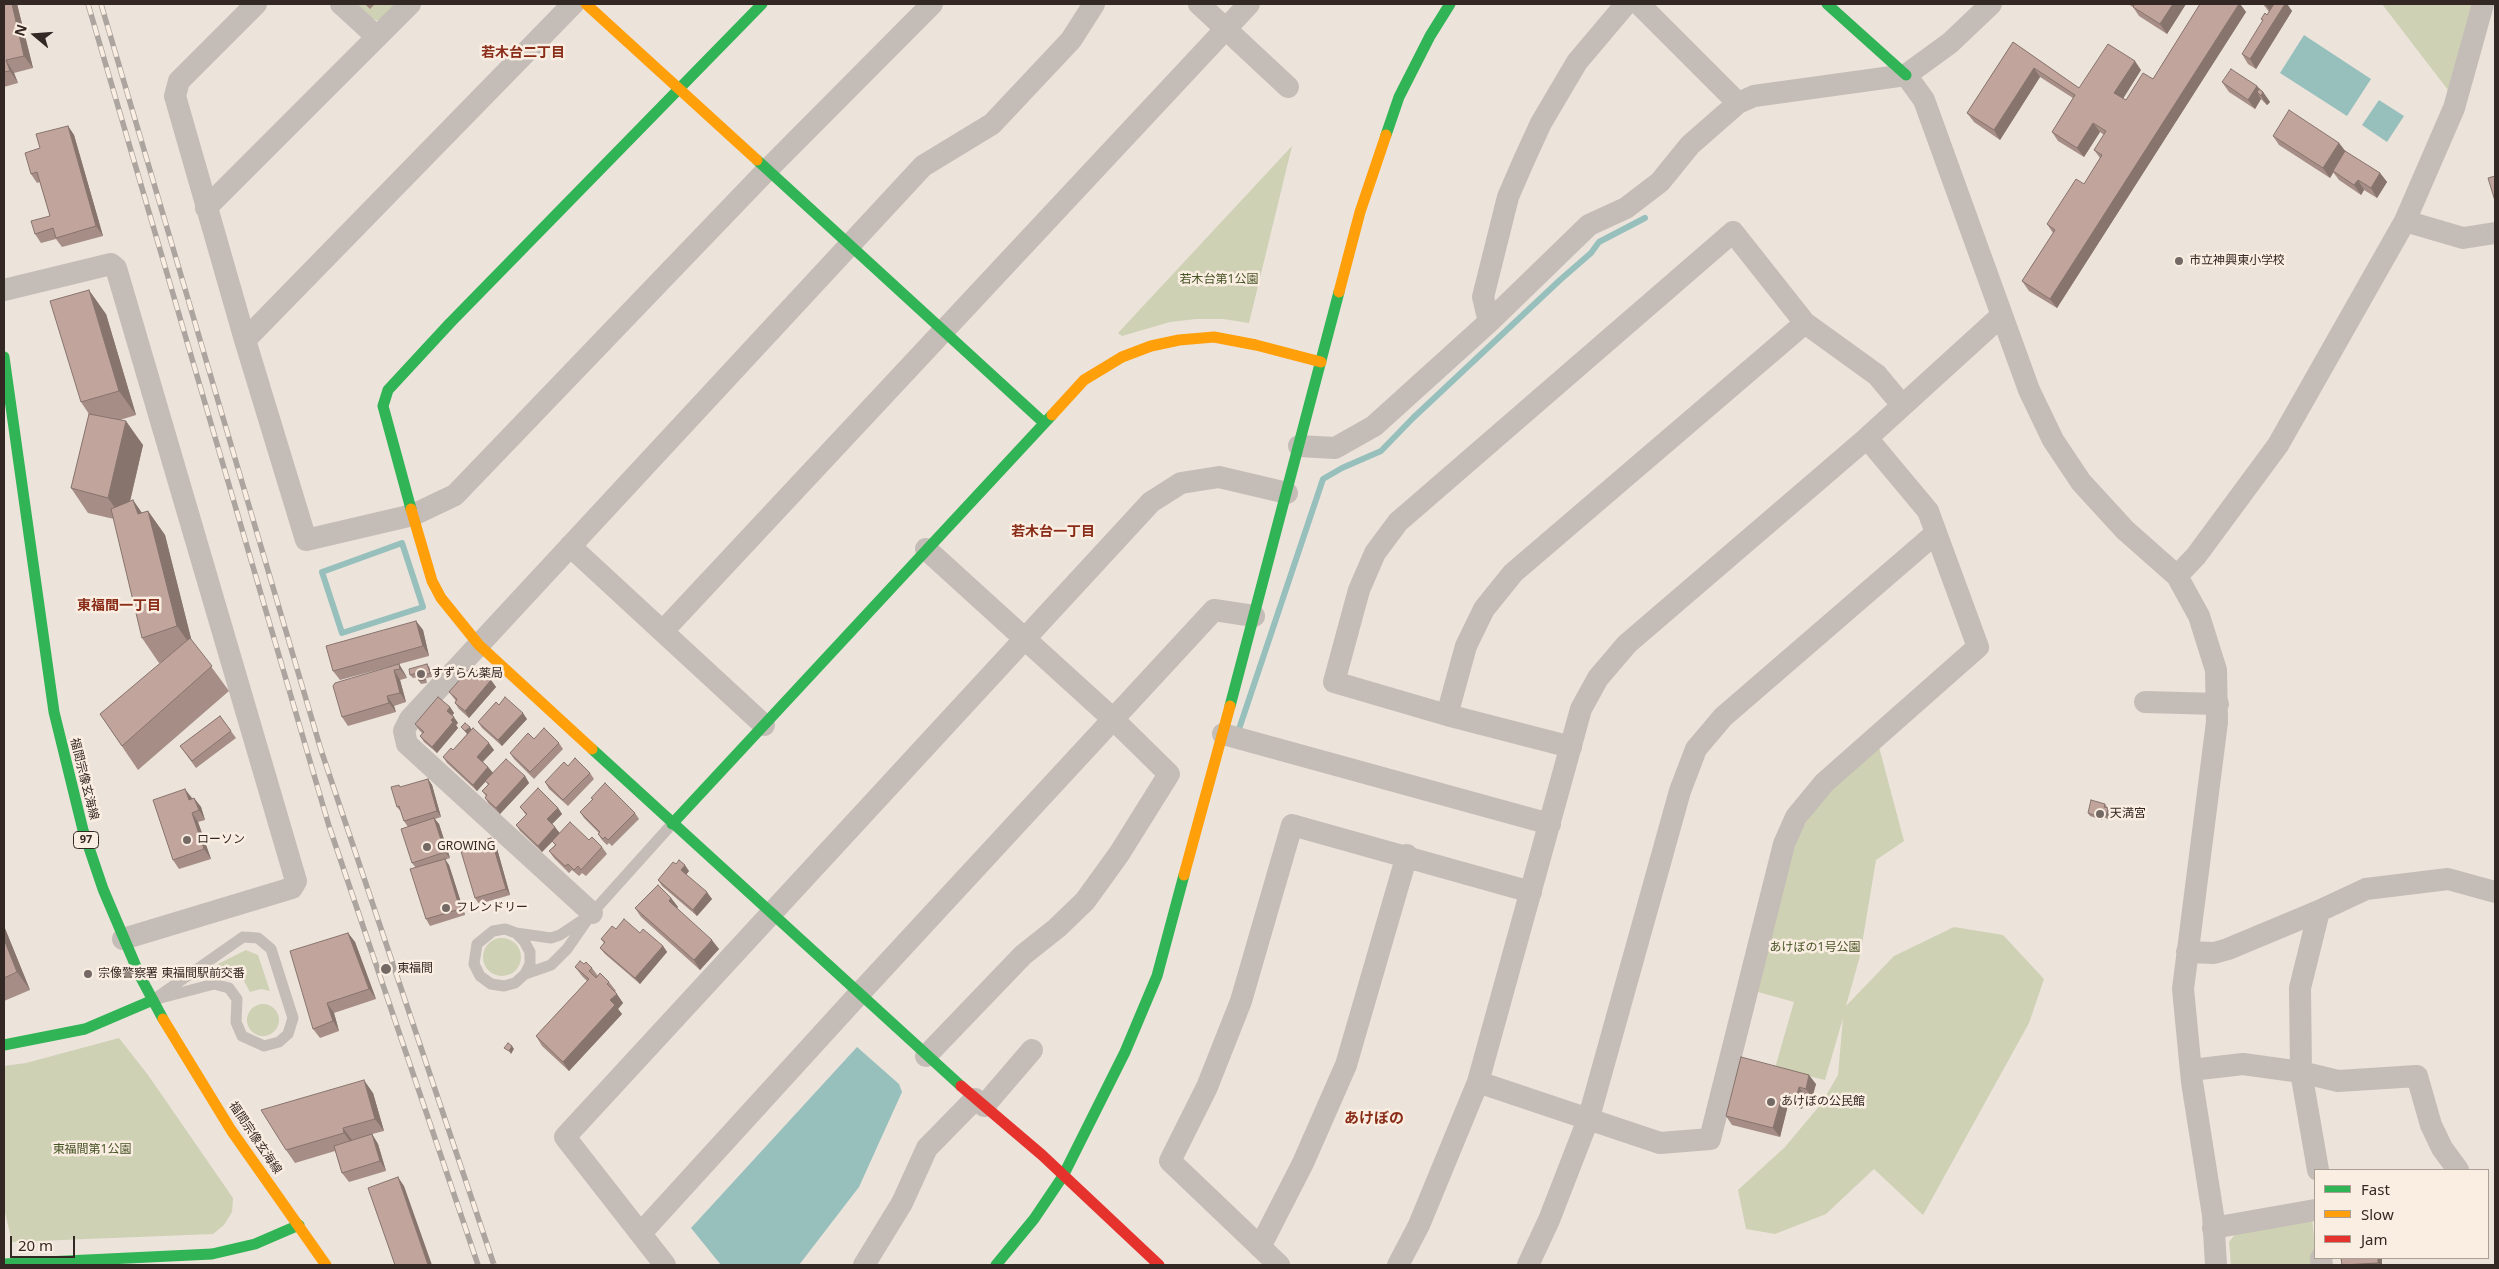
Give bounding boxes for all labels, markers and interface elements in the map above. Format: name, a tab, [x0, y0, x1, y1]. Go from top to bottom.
north arrow	[10, 10, 60, 60]
text: N	[9, 22, 31, 39]
district label: 若木台二丁目	[481, 45, 565, 61]
place label: 市立神興東小学校	[2189, 254, 2285, 268]
marker: 市立神興東小学校	[2173, 255, 2185, 267]
park label: 若木台第1公園	[1180, 273, 1258, 287]
district label: 若木台一丁目	[1011, 524, 1095, 540]
district label: 東福間一丁目	[77, 598, 161, 614]
place label: すずらん薬局	[431, 667, 503, 681]
marker: すずらん薬局	[415, 668, 427, 680]
street label: 福間宗像玄海線	[67, 737, 101, 821]
place label: 天満宮	[2110, 807, 2146, 821]
marker: 天満宮	[2094, 808, 2106, 820]
road number: 97	[74, 832, 98, 848]
place label: ローソン	[197, 833, 245, 847]
marker: ローソン	[181, 834, 193, 846]
place label: GROWING	[437, 840, 496, 854]
marker: GROWING	[421, 841, 433, 853]
place label: フレンドリー	[456, 901, 528, 915]
marker: フレンドリー	[440, 902, 452, 914]
park label: あけぼの1号公園	[1770, 941, 1860, 955]
marker: 東福間	[379, 962, 393, 976]
place label: 東福間	[397, 962, 433, 976]
place label: 宗像警察署 東福間駅前交番	[98, 967, 245, 981]
marker: 宗像警察署 東福間駅前交番	[82, 968, 94, 980]
place label: あけぼの公民館	[1781, 1095, 1865, 1109]
marker: あけぼの公民館	[1765, 1096, 1777, 1108]
street label: 福間宗像玄海線	[226, 1099, 284, 1177]
district label: あけぼの	[1344, 1110, 1404, 1128]
park label: 東福間第1公園	[53, 1143, 131, 1157]
legend	[2314, 1169, 2489, 1259]
text: Fast	[2361, 1179, 2390, 1199]
text: Slow	[2361, 1204, 2394, 1224]
scale bar	[12, 1226, 78, 1258]
text: Jam	[2361, 1229, 2388, 1249]
text: 20 m	[18, 1235, 53, 1255]

